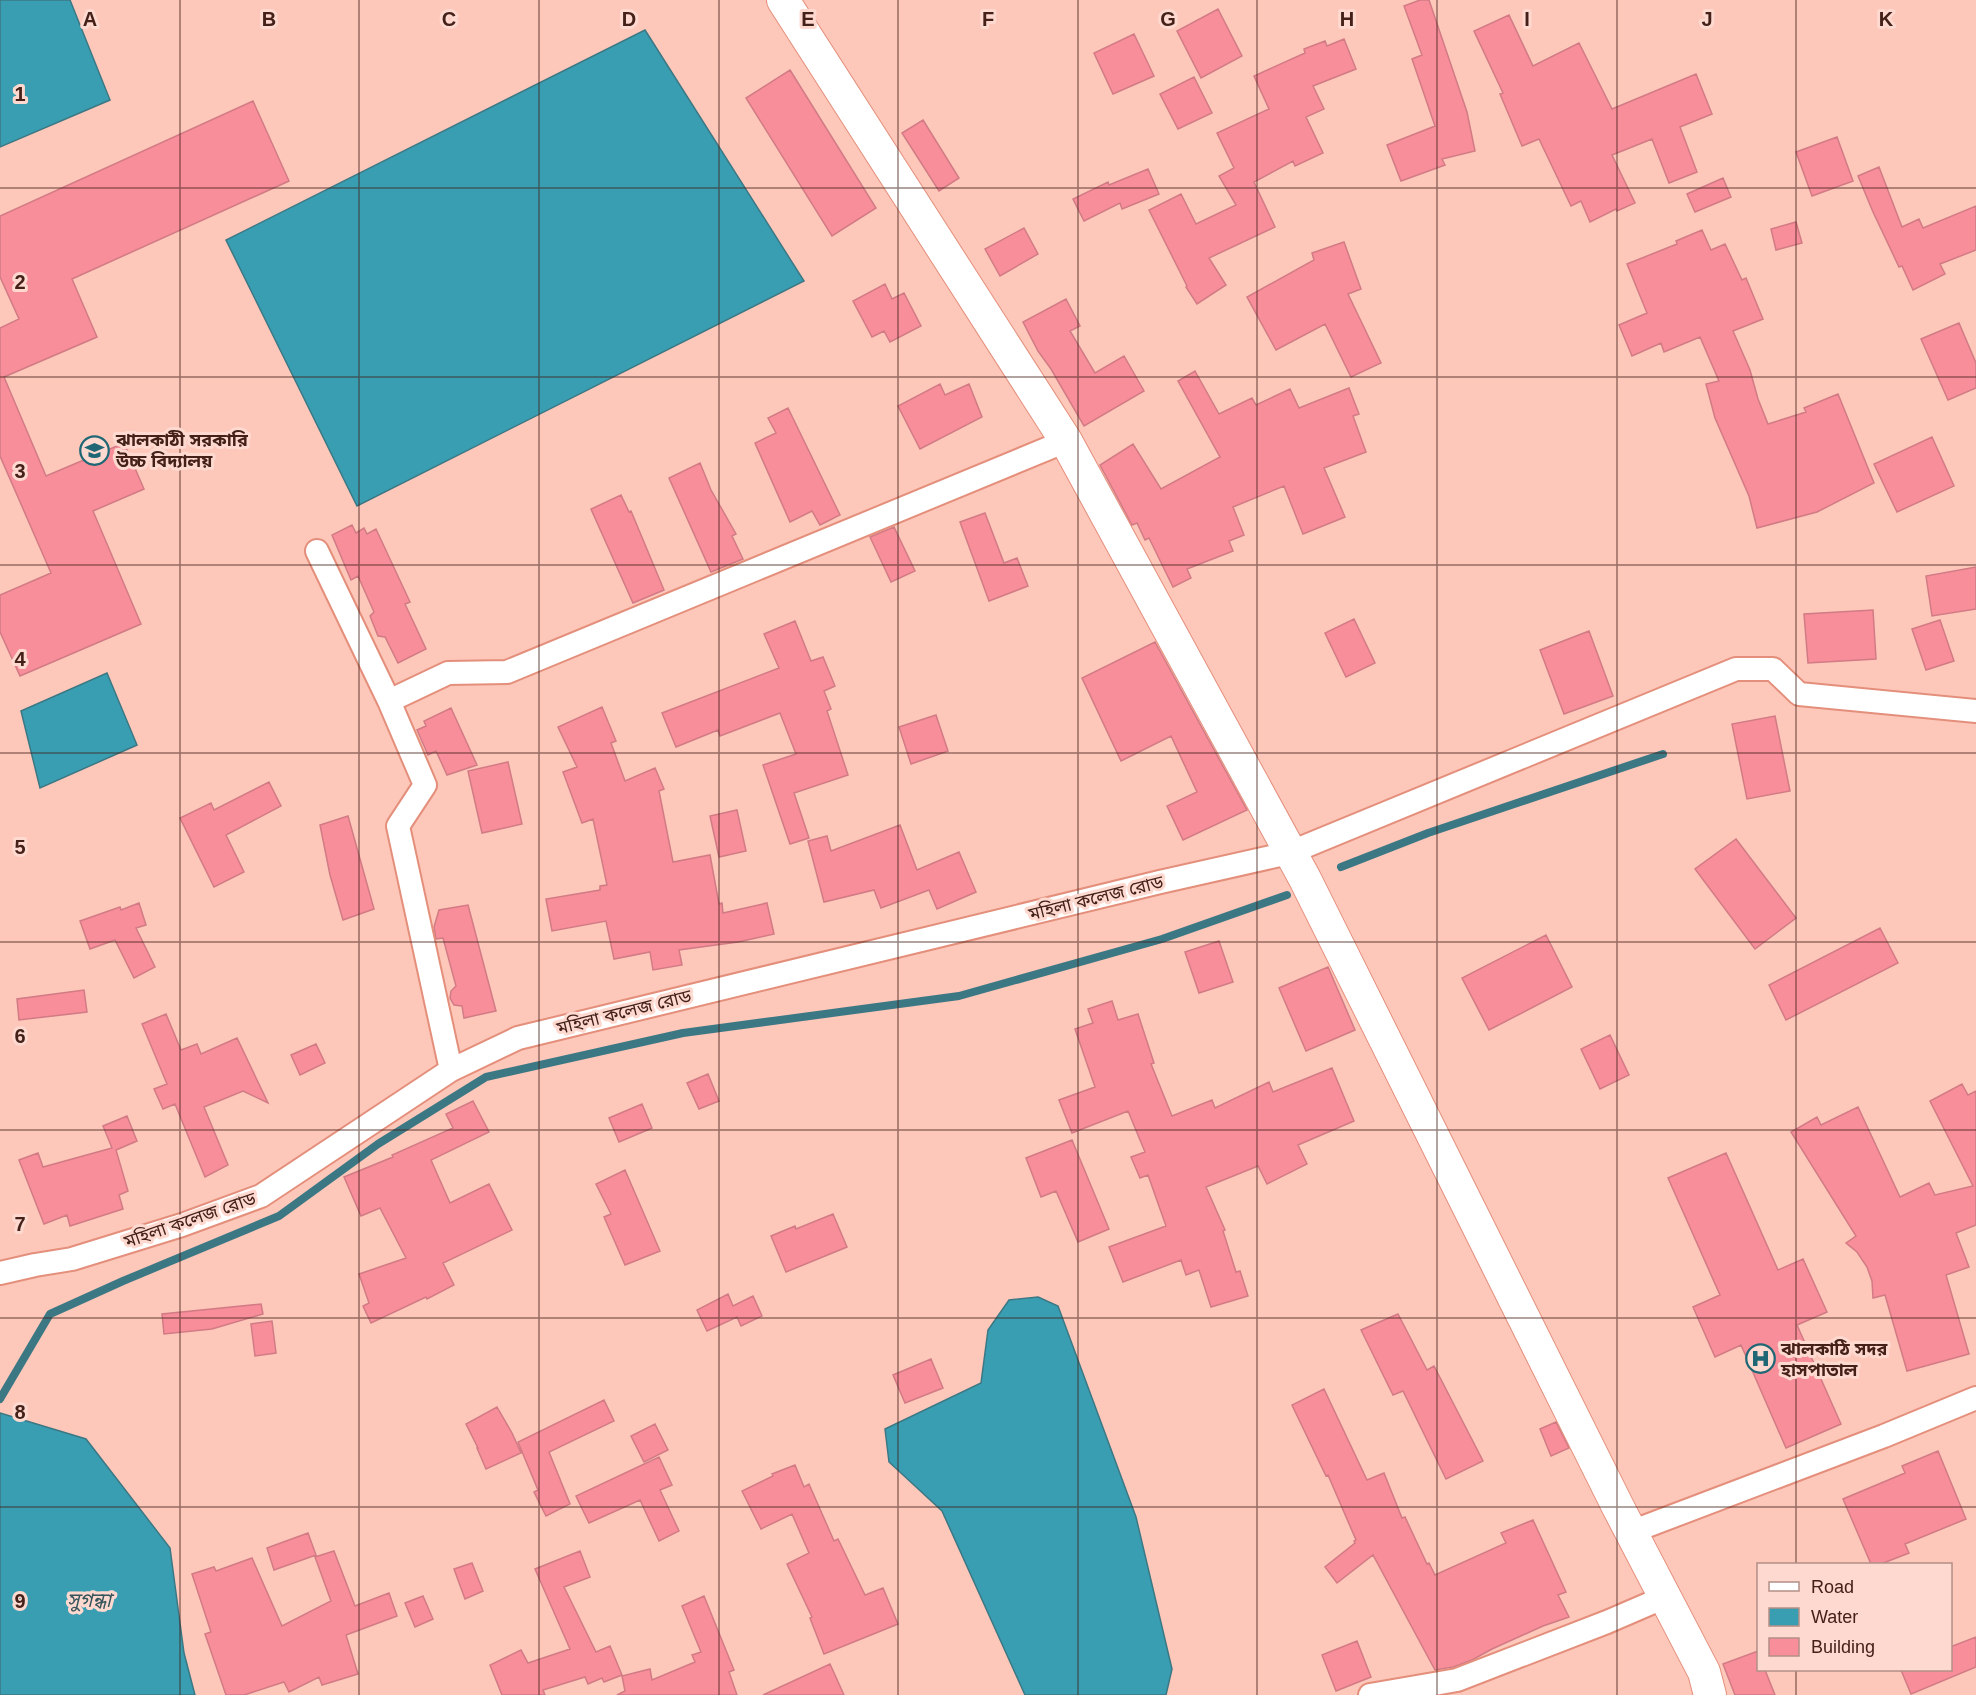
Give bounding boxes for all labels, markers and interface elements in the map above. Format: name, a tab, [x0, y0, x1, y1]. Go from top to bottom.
text: A	[83, 8, 97, 30]
text: B	[262, 8, 276, 30]
text: C	[442, 8, 456, 30]
text: D	[622, 8, 636, 30]
text: E	[801, 8, 815, 30]
text: F	[982, 8, 994, 30]
text: G	[1160, 8, 1176, 30]
text: H	[1340, 8, 1354, 30]
text: I	[1524, 8, 1530, 30]
text: J	[1701, 8, 1713, 30]
text: K	[1879, 8, 1894, 30]
text: 1	[14, 83, 26, 105]
text: 2	[14, 271, 26, 293]
place label: ঝালকাঠী সরকারি উচ্চ বিদ্যালয়	[115, 429, 249, 471]
school or university icon: ঝালকাঠী সরকারি উচ্চ বিদ্যালয়	[79, 434, 111, 466]
text: 3	[14, 460, 26, 482]
text: 4	[14, 648, 26, 670]
text: 5	[14, 836, 26, 858]
street label: মহিলা কলেজ রোড	[1026, 872, 1165, 925]
street label: মহিলা কলেজ রোড	[554, 986, 693, 1039]
text: 6	[14, 1025, 26, 1047]
street label: মহিলা কলেজ রোড	[121, 1188, 259, 1252]
text: 7	[14, 1213, 26, 1235]
place label: ঝালকাঠি সদর হাসপাতাল	[1780, 1339, 1888, 1380]
hospital icon: ঝালকাঠি সদর হাসপাতাল	[1744, 1343, 1776, 1375]
text: 8	[14, 1401, 26, 1423]
legend	[1757, 1563, 1952, 1671]
text: Road	[1811, 1577, 1854, 1597]
water label: সুগন্ধা	[67, 1589, 115, 1612]
text: 9	[14, 1590, 26, 1612]
text: Water	[1811, 1607, 1858, 1627]
text: Building	[1811, 1637, 1875, 1657]

